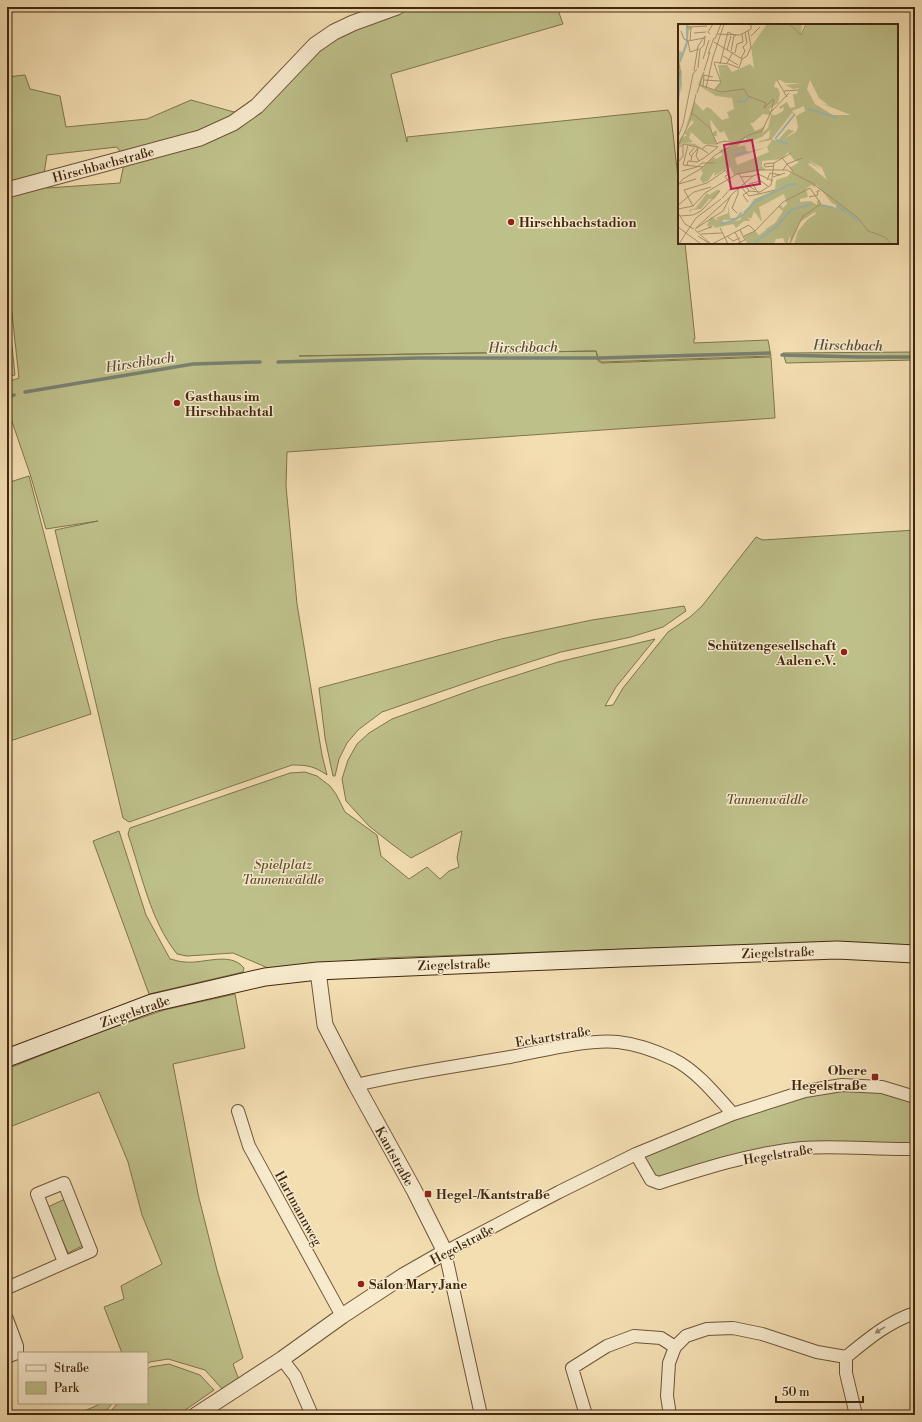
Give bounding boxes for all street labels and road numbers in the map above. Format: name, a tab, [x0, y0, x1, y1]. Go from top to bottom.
street label: Hirschbachstraße	[51, 144, 156, 186]
street label: Ziegelstraße	[741, 944, 815, 962]
street label: Ziegelstraße	[417, 956, 491, 974]
street label: Ziegelstraße	[98, 992, 173, 1031]
street label: Eckartstraße	[514, 1023, 593, 1051]
street label: Kantstraße	[371, 1124, 417, 1189]
street label: Hegelstraße	[742, 1142, 815, 1168]
street label: Hartmannweg	[271, 1168, 325, 1249]
street label: Hegelstraße	[428, 1221, 498, 1268]

